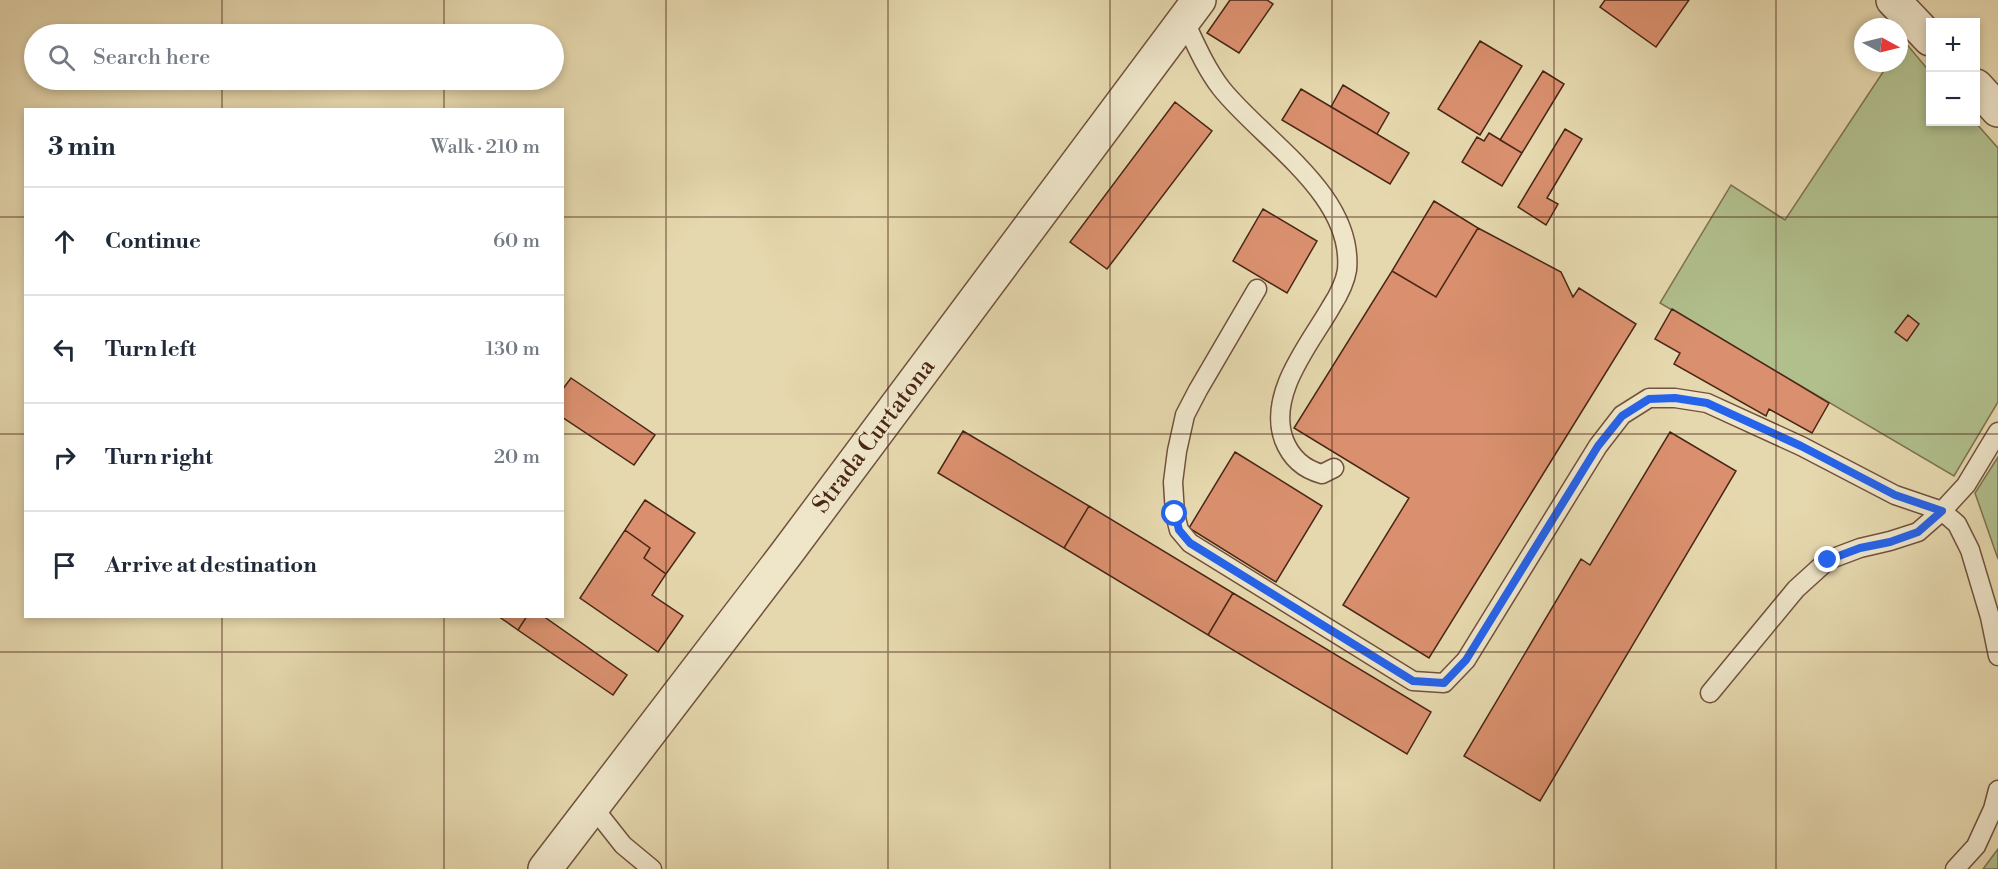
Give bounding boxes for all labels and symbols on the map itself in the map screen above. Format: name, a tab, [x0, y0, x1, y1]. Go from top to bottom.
north arrow	[1854, 18, 1908, 72]
street label: Strada Curtatona	[806, 352, 942, 519]
route start	[1161, 500, 1187, 526]
route end	[1814, 546, 1840, 572]

